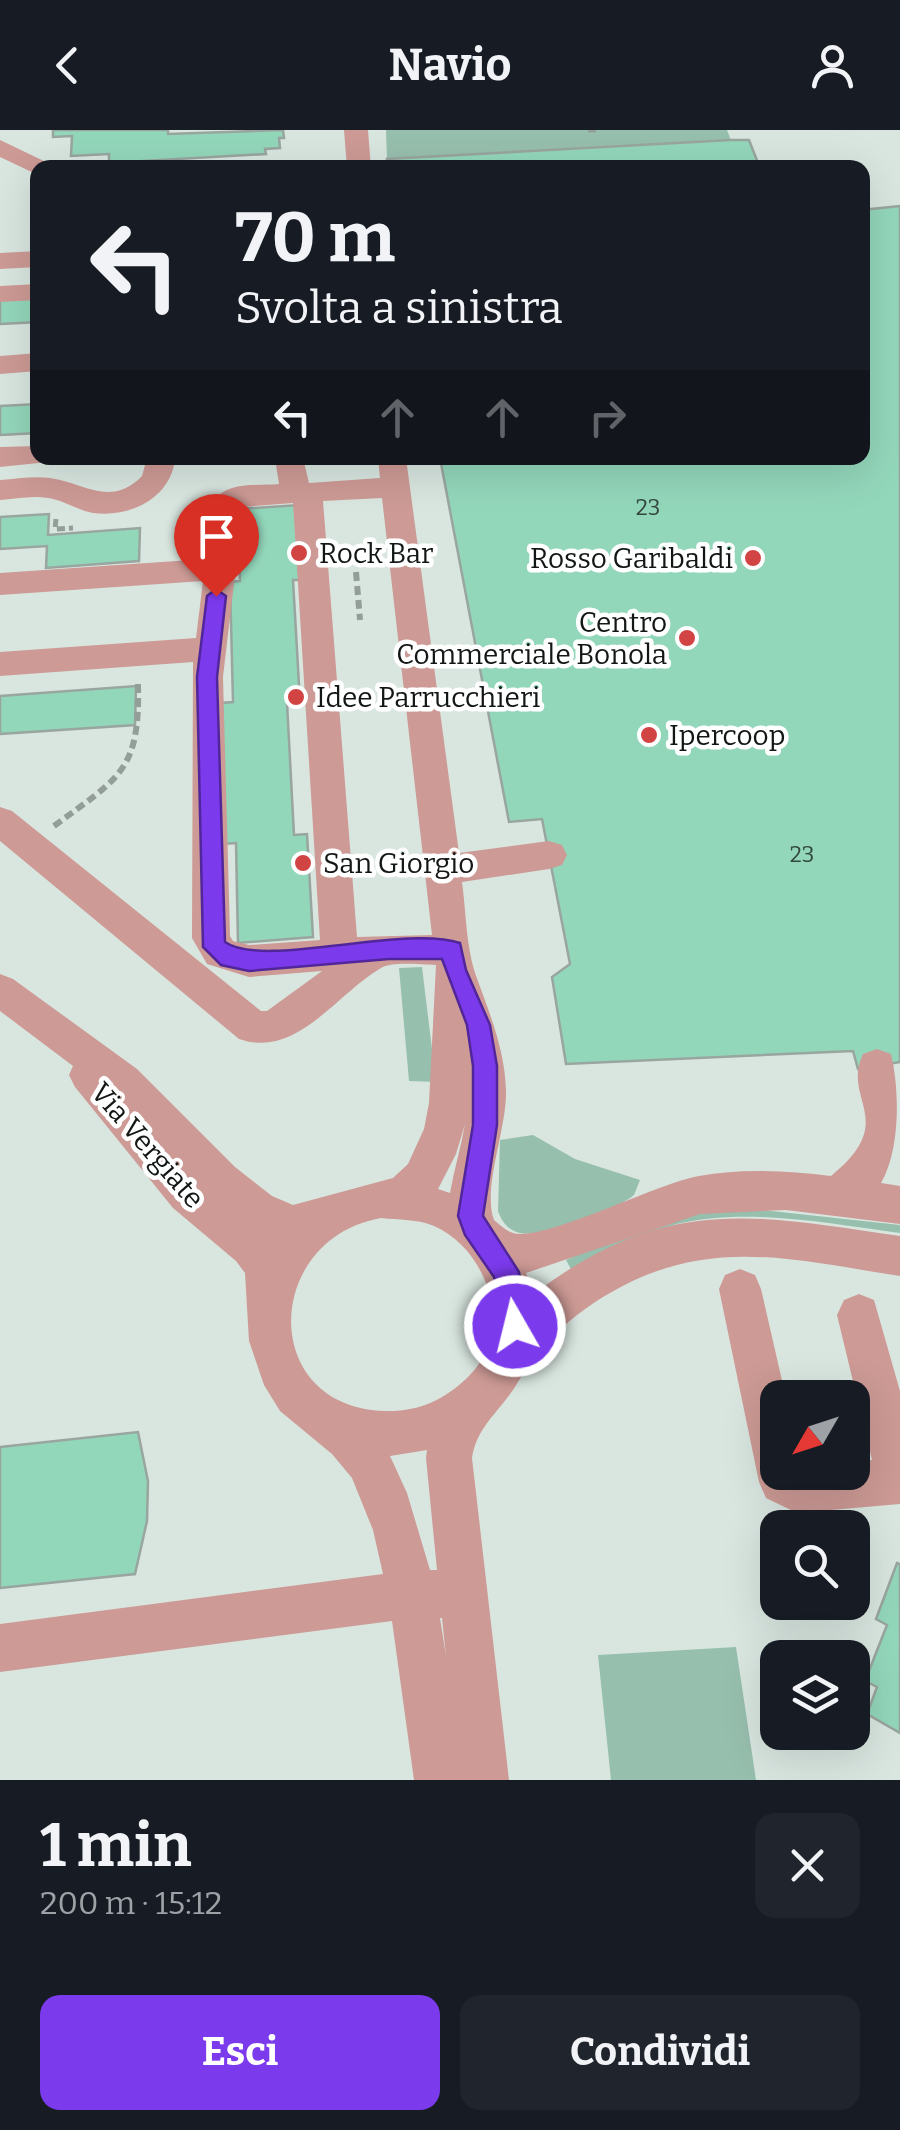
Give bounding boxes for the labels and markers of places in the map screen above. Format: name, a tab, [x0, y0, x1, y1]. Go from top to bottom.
pin	[174, 494, 259, 597]
place label: Rock Bar	[319, 537, 433, 570]
marker: Rock Bar	[288, 542, 310, 564]
place label: Rosso Garibaldi	[530, 542, 733, 575]
marker: Rosso Garibaldi	[742, 547, 764, 569]
place label: Centro Commerciale Bonola	[396, 606, 667, 671]
marker: Centro Commerciale Bonola	[676, 627, 698, 649]
place label: Idee Parrucchieri	[316, 681, 540, 714]
marker: Idee Parrucchieri	[285, 686, 307, 708]
place label: Ipercoop	[669, 719, 785, 752]
marker: Ipercoop	[638, 724, 660, 746]
place label: San Giorgio	[323, 847, 474, 880]
marker: San Giorgio	[292, 852, 314, 874]

